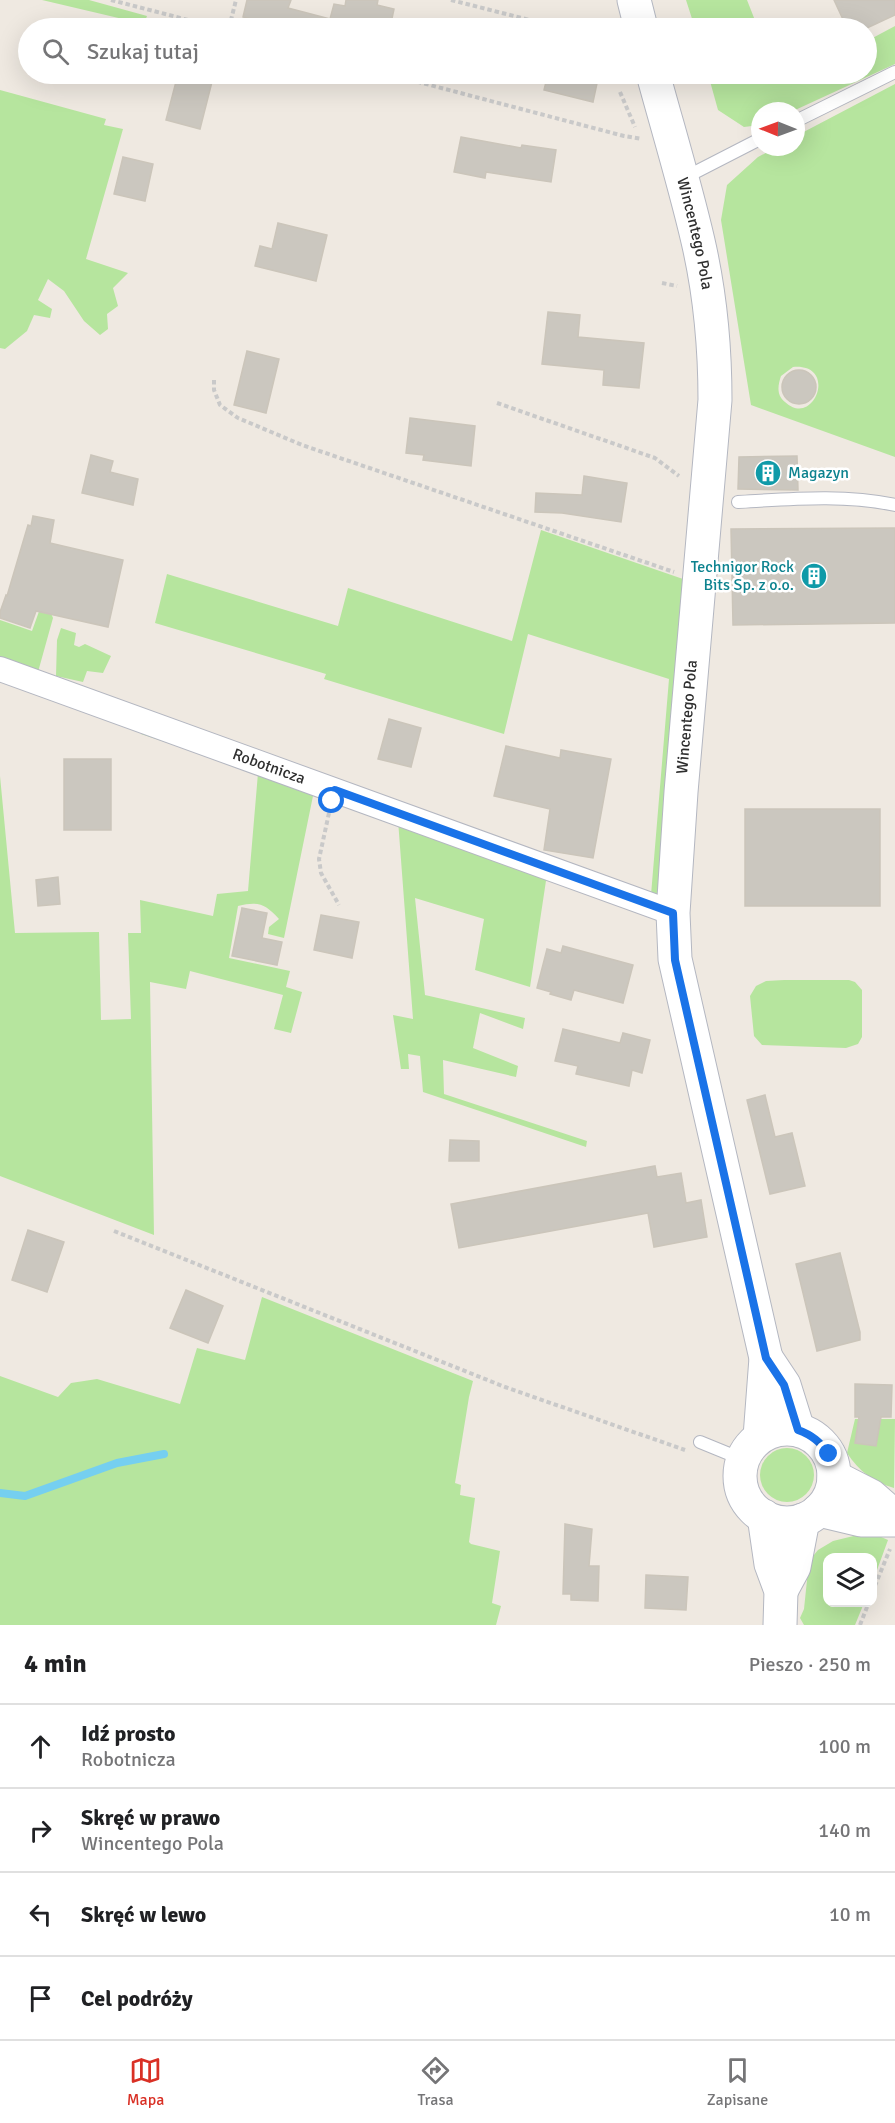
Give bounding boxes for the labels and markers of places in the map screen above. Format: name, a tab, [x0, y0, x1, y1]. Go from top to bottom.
building icon: Magazyn	[753, 458, 783, 488]
place label: Magazyn	[788, 463, 849, 483]
place label: Technigor Rock Bits Sp. z o.o.	[691, 557, 794, 595]
building icon: Technigor Rock Bits Sp. z o.o.	[799, 561, 829, 591]

